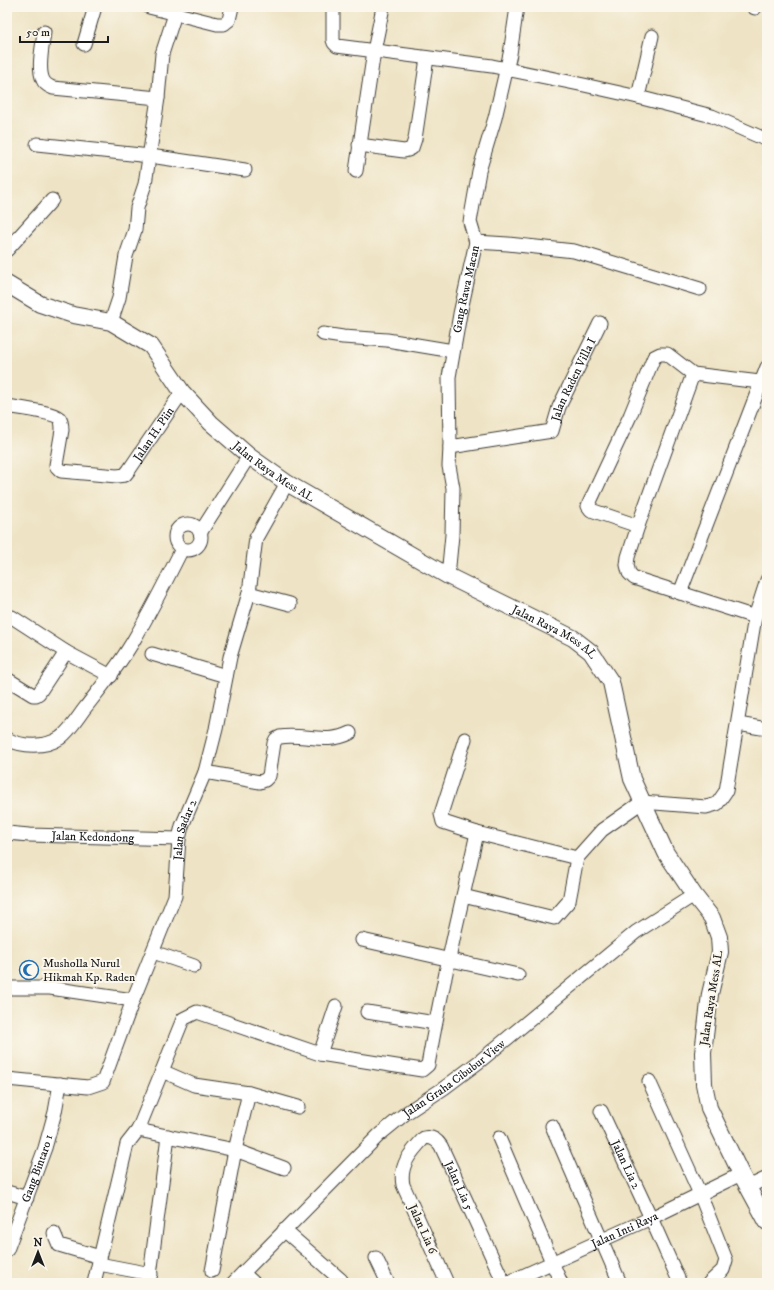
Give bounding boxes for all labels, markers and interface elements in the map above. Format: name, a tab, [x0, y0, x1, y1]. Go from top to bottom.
scale bar	[20, 18, 108, 44]
text: 50 m	[26, 25, 50, 40]
street label: Gang Rawa Macan	[450, 243, 483, 334]
street label: Jalan Raden Villa I	[548, 336, 600, 424]
street label: Jalan H. Piin	[130, 404, 178, 465]
street label: Jalan Raya Mess AL	[229, 438, 317, 505]
street label: Jalan Raya Mess AL	[508, 601, 601, 662]
street label: Jalan Sadar 2	[170, 797, 200, 862]
street label: Jalan Kedondong	[50, 829, 134, 846]
street label: Jalan Raya Mess AL	[696, 949, 726, 1048]
place label: Musholla Nurul Hikmah Kp. Raden	[43, 956, 136, 985]
mosque icon: Musholla Nurul Hikmah Kp. Raden	[18, 959, 40, 981]
street label: Jalan Graha Cibubur View	[399, 1036, 509, 1121]
street label: Gang Bintaro 1	[18, 1133, 56, 1205]
street label: Jalan Lia 2	[607, 1137, 643, 1192]
street label: Jalan Lia 5	[441, 1158, 477, 1213]
street label: Jalan Lia 6	[405, 1201, 440, 1257]
street label: Jalan Inti Raya	[588, 1208, 661, 1252]
north arrow	[18, 1232, 58, 1272]
text: N	[33, 1236, 43, 1250]

